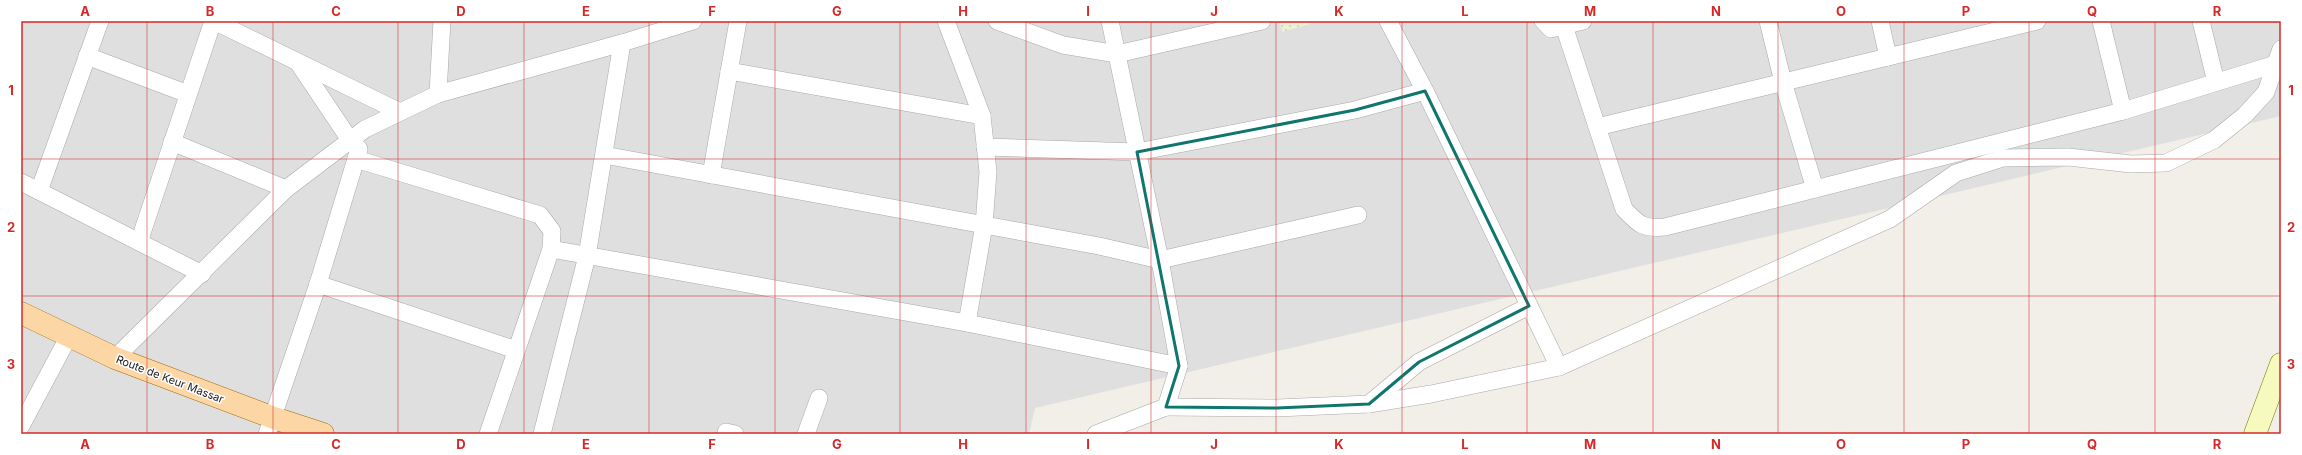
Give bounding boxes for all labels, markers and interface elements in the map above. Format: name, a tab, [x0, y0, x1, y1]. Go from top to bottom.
text: A	[80, 3, 90, 19]
text: B	[206, 3, 215, 19]
text: C	[331, 3, 341, 19]
text: D	[456, 3, 466, 19]
text: E	[582, 3, 590, 19]
text: F	[708, 3, 716, 19]
text: G	[832, 3, 842, 19]
text: H	[958, 3, 968, 19]
text: I	[1086, 3, 1090, 19]
text: J	[1210, 3, 1218, 19]
text: K	[1334, 3, 1344, 19]
text: L	[1461, 3, 1469, 19]
text: M	[1584, 3, 1596, 19]
text: N	[1711, 3, 1721, 19]
text: O	[1836, 3, 1846, 19]
text: P	[1962, 3, 1970, 19]
text: Q	[2087, 3, 2097, 19]
text: R	[2213, 3, 2222, 19]
text: 1	[8, 82, 14, 98]
text: 1	[2288, 82, 2294, 98]
text: 2	[7, 219, 15, 235]
text: 2	[2287, 219, 2295, 235]
street label: Route de Keur Massar	[114, 352, 226, 406]
text: 3	[7, 356, 15, 372]
text: 3	[2287, 356, 2295, 372]
text: A	[80, 436, 90, 452]
text: B	[206, 436, 215, 452]
text: C	[331, 436, 341, 452]
text: D	[456, 436, 466, 452]
text: E	[582, 436, 590, 452]
text: F	[708, 436, 716, 452]
text: G	[832, 436, 842, 452]
text: H	[958, 436, 968, 452]
text: I	[1086, 436, 1090, 452]
text: J	[1210, 436, 1218, 452]
text: K	[1334, 436, 1344, 452]
text: L	[1461, 436, 1469, 452]
text: M	[1584, 436, 1596, 452]
text: N	[1711, 436, 1721, 452]
text: O	[1836, 436, 1846, 452]
text: P	[1962, 436, 1970, 452]
text: Q	[2087, 436, 2097, 452]
text: R	[2213, 436, 2222, 452]

